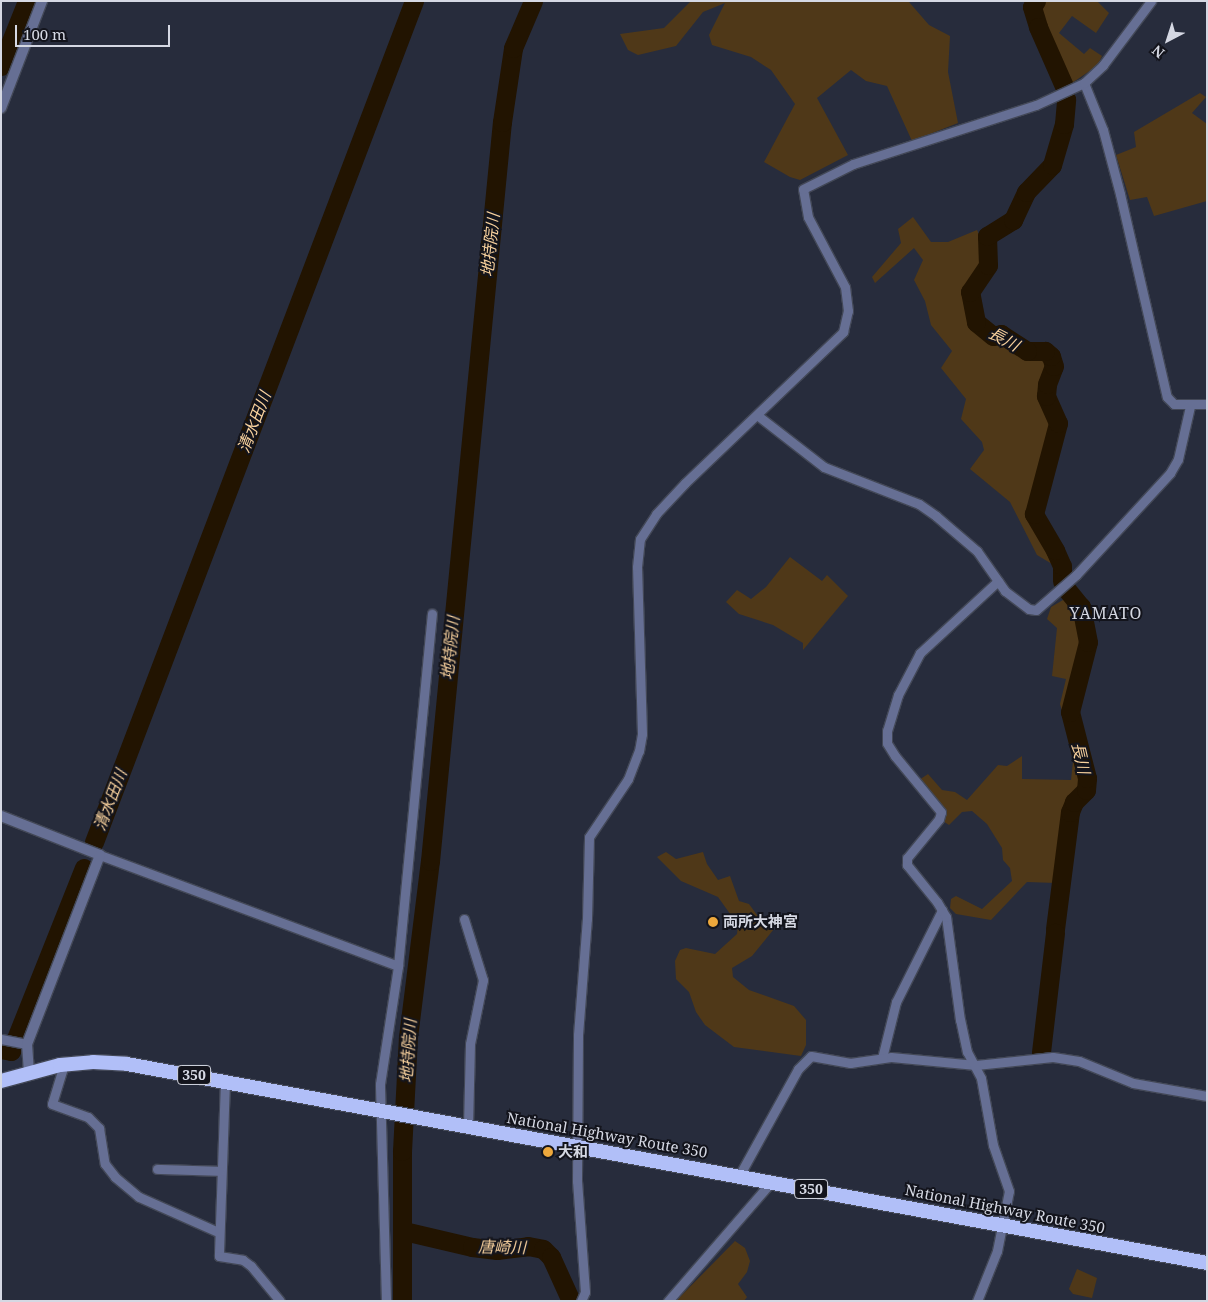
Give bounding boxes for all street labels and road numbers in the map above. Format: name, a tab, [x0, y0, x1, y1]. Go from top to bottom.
road number: 350	[176, 1064, 212, 1086]
street label: National Highway Route 350	[505, 1108, 709, 1162]
road number: 350	[794, 1178, 828, 1200]
street label: National Highway Route 350	[903, 1181, 1107, 1237]

